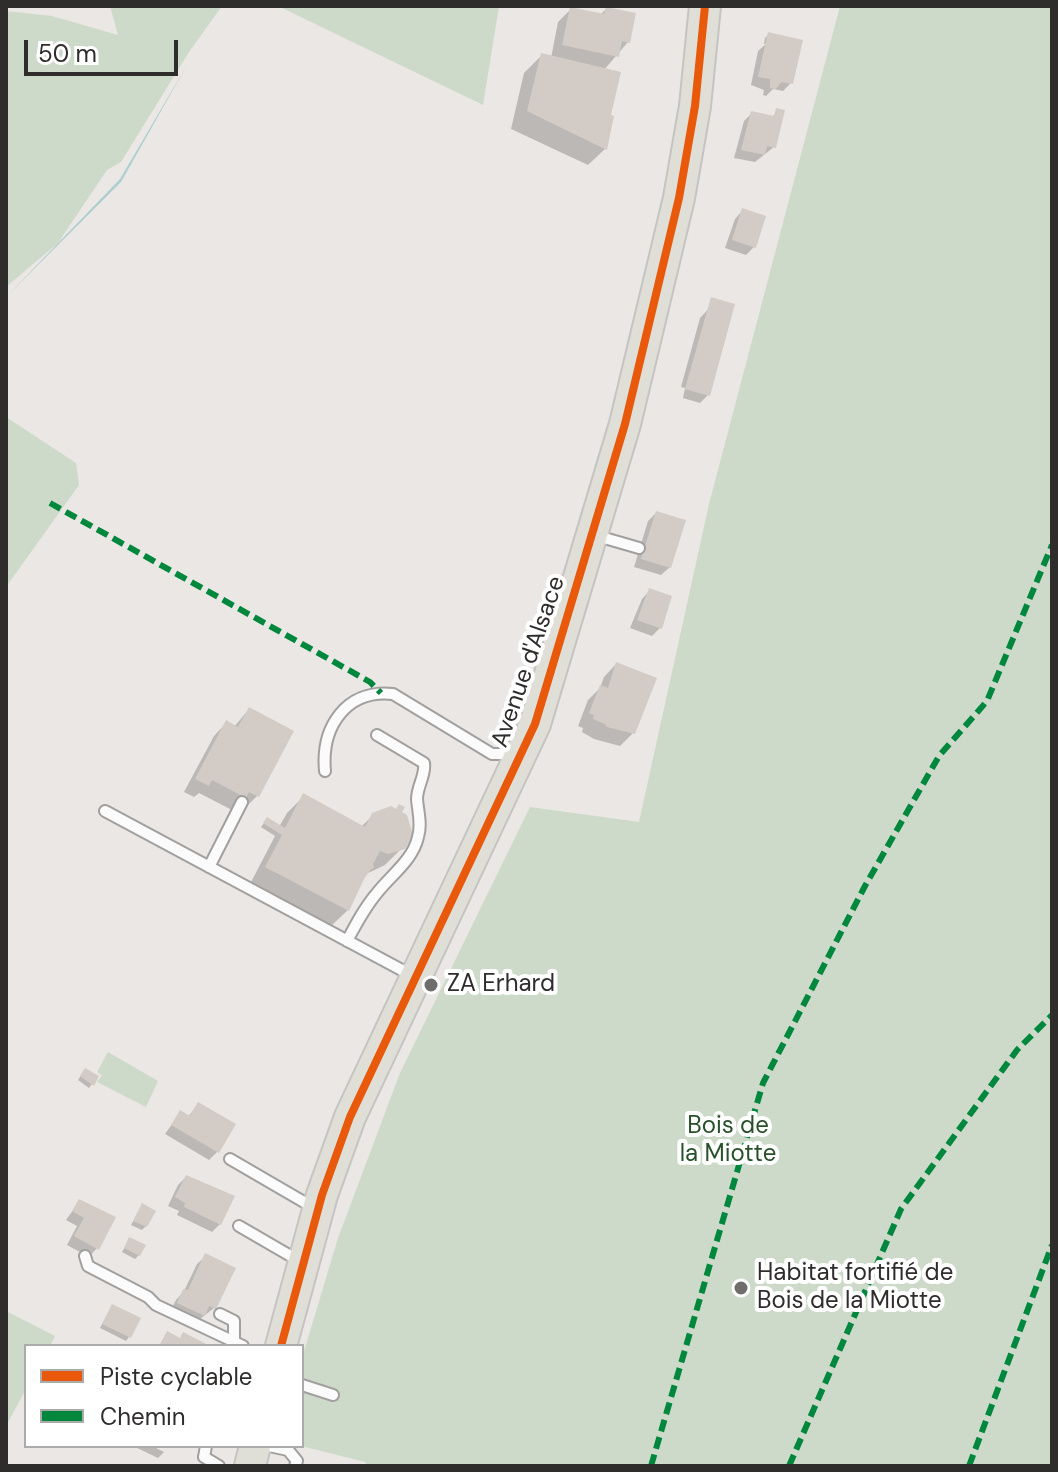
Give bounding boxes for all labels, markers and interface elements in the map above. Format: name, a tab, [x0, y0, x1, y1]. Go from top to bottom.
scale bar	[28, 24, 182, 74]
text: 50 m	[38, 38, 97, 69]
street label: Avenue d'Alsace	[486, 573, 572, 751]
place label: ZA Erhard	[447, 971, 555, 999]
marker: ZA Erhard	[422, 976, 440, 994]
park label: Bois de la Miotte	[680, 1113, 776, 1169]
place label: Habitat fortifié de Bois de la Miotte	[757, 1260, 953, 1316]
marker: Habitat fortifié de Bois de la Miotte	[732, 1279, 750, 1297]
legend	[24, 1344, 304, 1448]
text: Piste cyclable	[100, 1361, 252, 1392]
text: Chemin	[100, 1401, 186, 1432]

